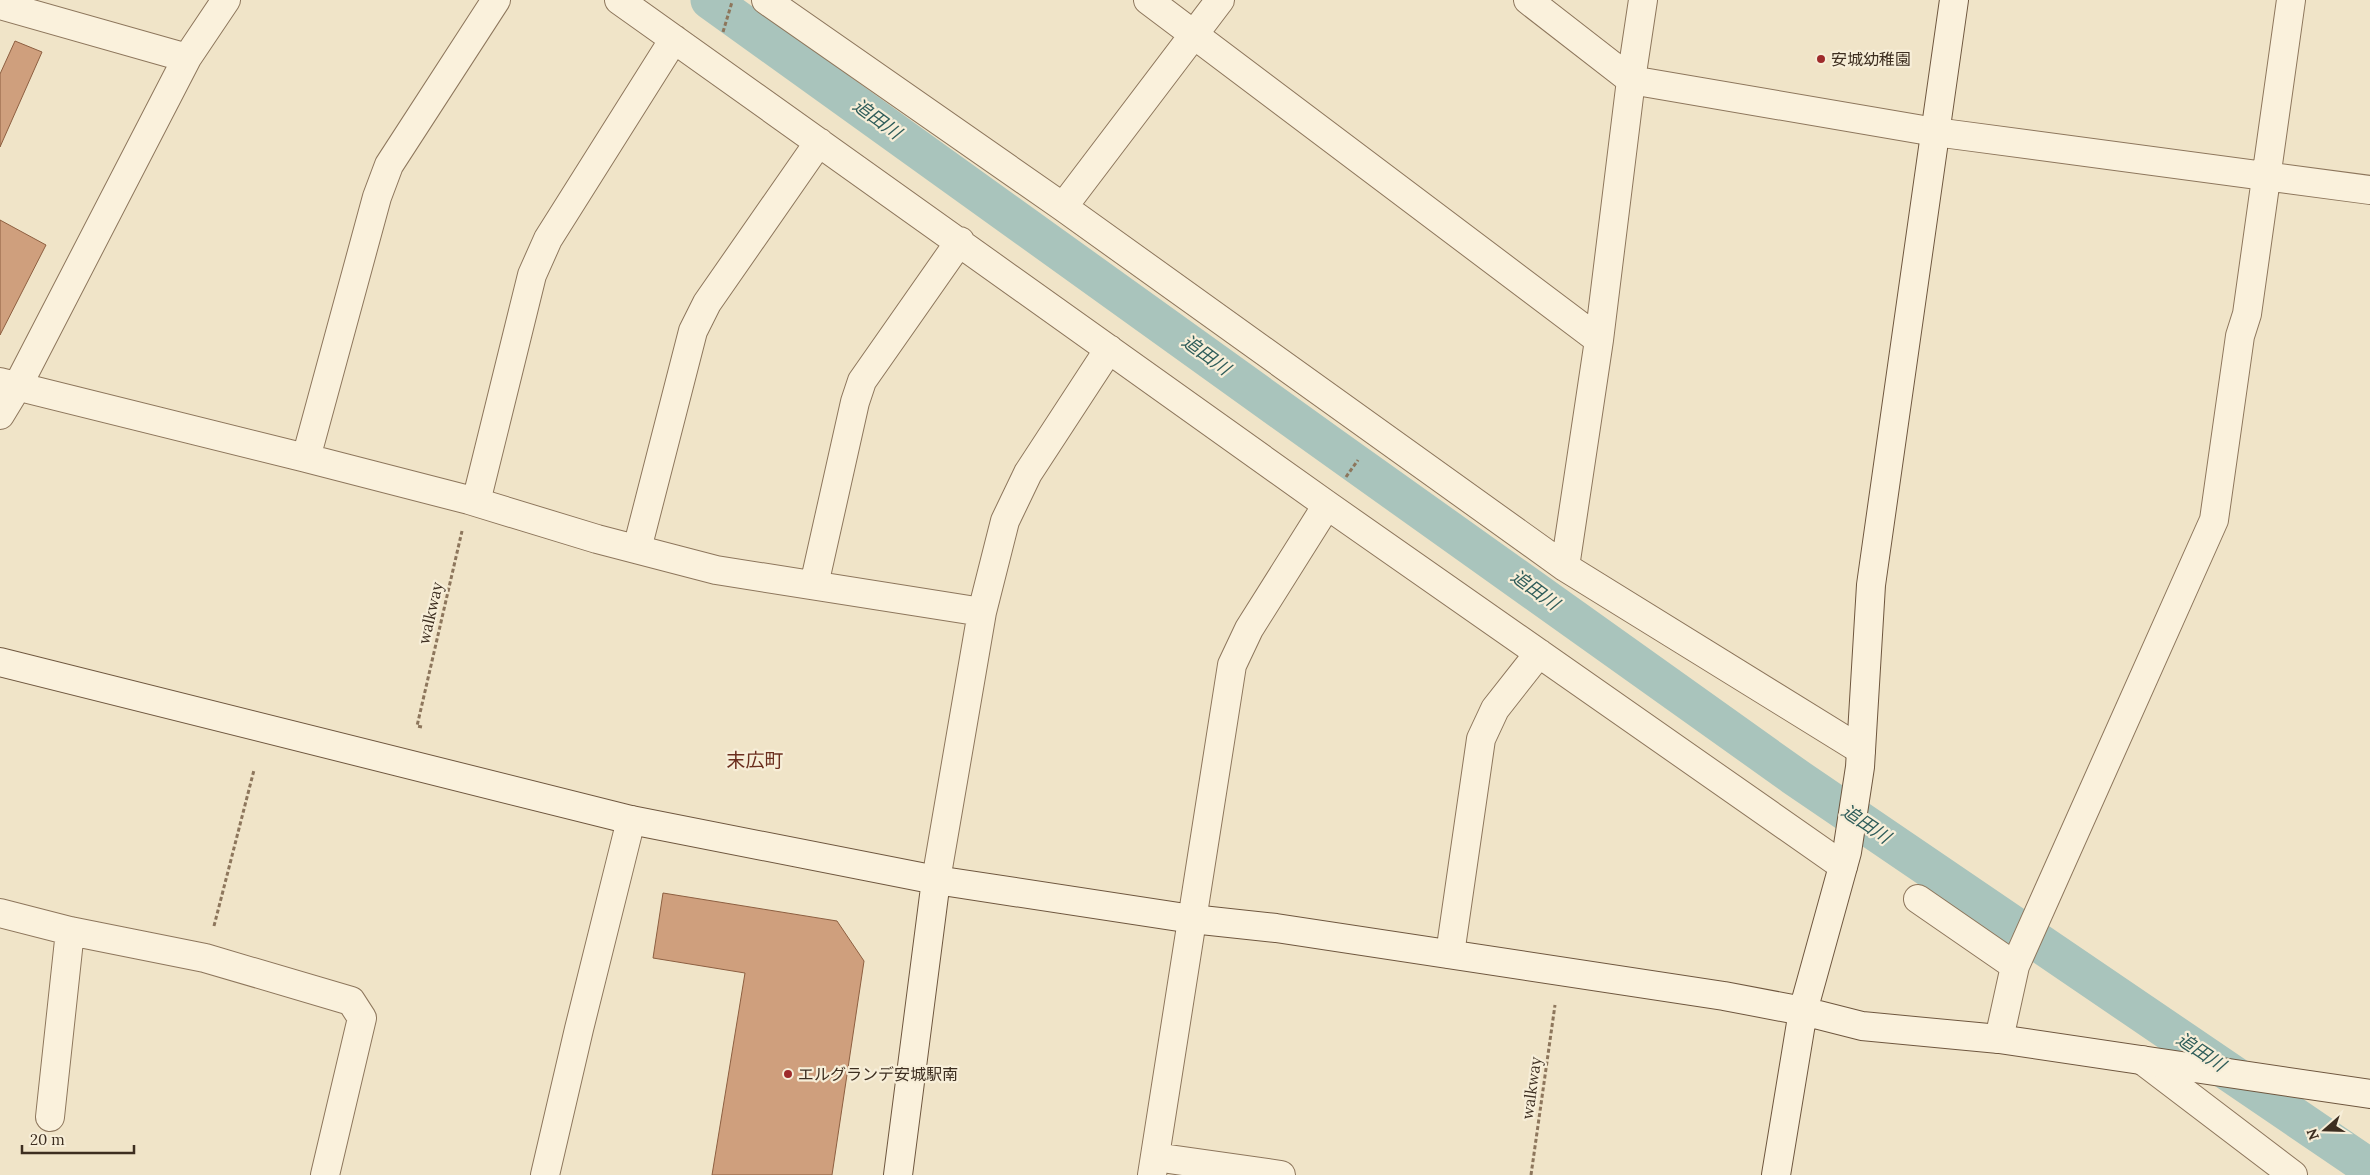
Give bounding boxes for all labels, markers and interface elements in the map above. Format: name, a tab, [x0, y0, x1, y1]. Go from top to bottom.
place label: 安城幼稚園	[1831, 49, 1911, 69]
marker: 安城幼稚園	[1815, 53, 1827, 65]
water label: 追田川	[849, 93, 908, 145]
water label: 追田川	[1178, 329, 1237, 381]
water label: 追田川	[1507, 564, 1566, 616]
street label: walkway	[413, 579, 447, 646]
district label: 末広町	[726, 748, 784, 772]
water label: 追田川	[1837, 799, 1897, 849]
water label: 追田川	[2172, 1027, 2232, 1077]
street label: walkway	[1517, 1055, 1545, 1121]
place label: エルグランデ安城駅南	[798, 1064, 958, 1084]
marker: エルグランデ安城駅南	[782, 1068, 794, 1080]
north arrow	[2300, 1105, 2350, 1155]
scale bar	[22, 1122, 135, 1154]
text: N	[2302, 1126, 2323, 1143]
text: 20 m	[30, 1130, 65, 1149]

